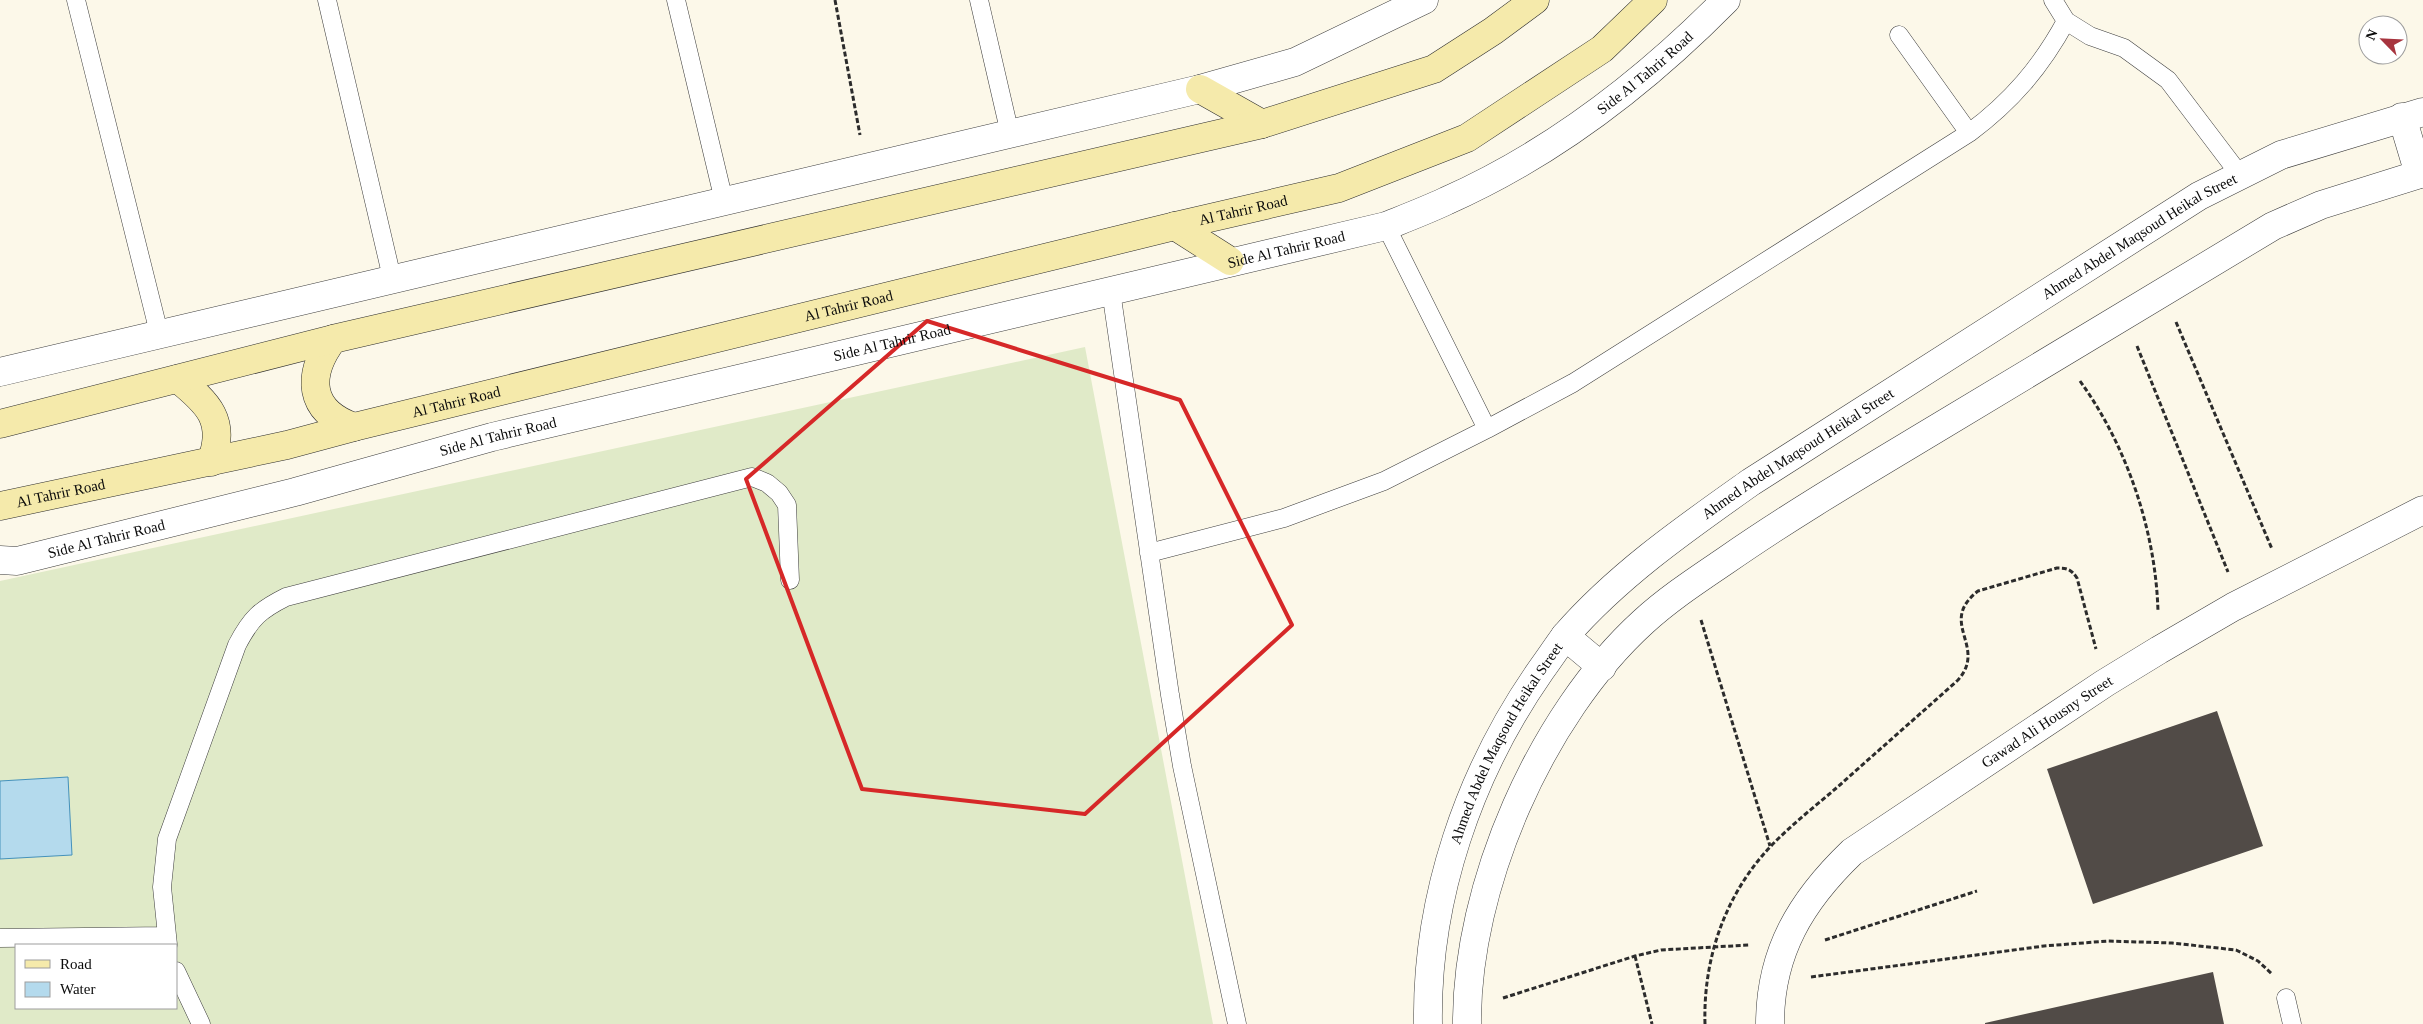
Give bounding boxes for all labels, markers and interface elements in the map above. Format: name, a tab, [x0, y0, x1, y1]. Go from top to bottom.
north arrow	[2358, 15, 2408, 65]
text: N	[2363, 27, 2380, 43]
street label: Side Al Tahrir Road	[1594, 28, 1697, 118]
street label: Ahmed Abdel Maqsoud Heikal Street	[2039, 170, 2240, 302]
street label: Al Tahrir Road	[1197, 192, 1289, 228]
street label: Side Al Tahrir Road	[1226, 228, 1347, 271]
street label: Al Tahrir Road	[803, 287, 895, 324]
street label: Side Al Tahrir Road	[832, 321, 953, 364]
street label: Al Tahrir Road	[410, 383, 502, 421]
street label: Ahmed Abdel Maqsoud Heikal Street	[1699, 385, 1897, 522]
street label: Side Al Tahrir Road	[438, 414, 559, 459]
street label: Al Tahrir Road	[15, 476, 107, 510]
street label: Side Al Tahrir Road	[46, 517, 167, 561]
street label: Ahmed Abdel Maqsoud Heikal Street	[1447, 639, 1566, 846]
street label: Gawad Ali Housny Street	[1979, 672, 2116, 771]
legend	[15, 944, 178, 1009]
text: Road	[60, 956, 92, 972]
text: Water	[60, 981, 95, 997]

